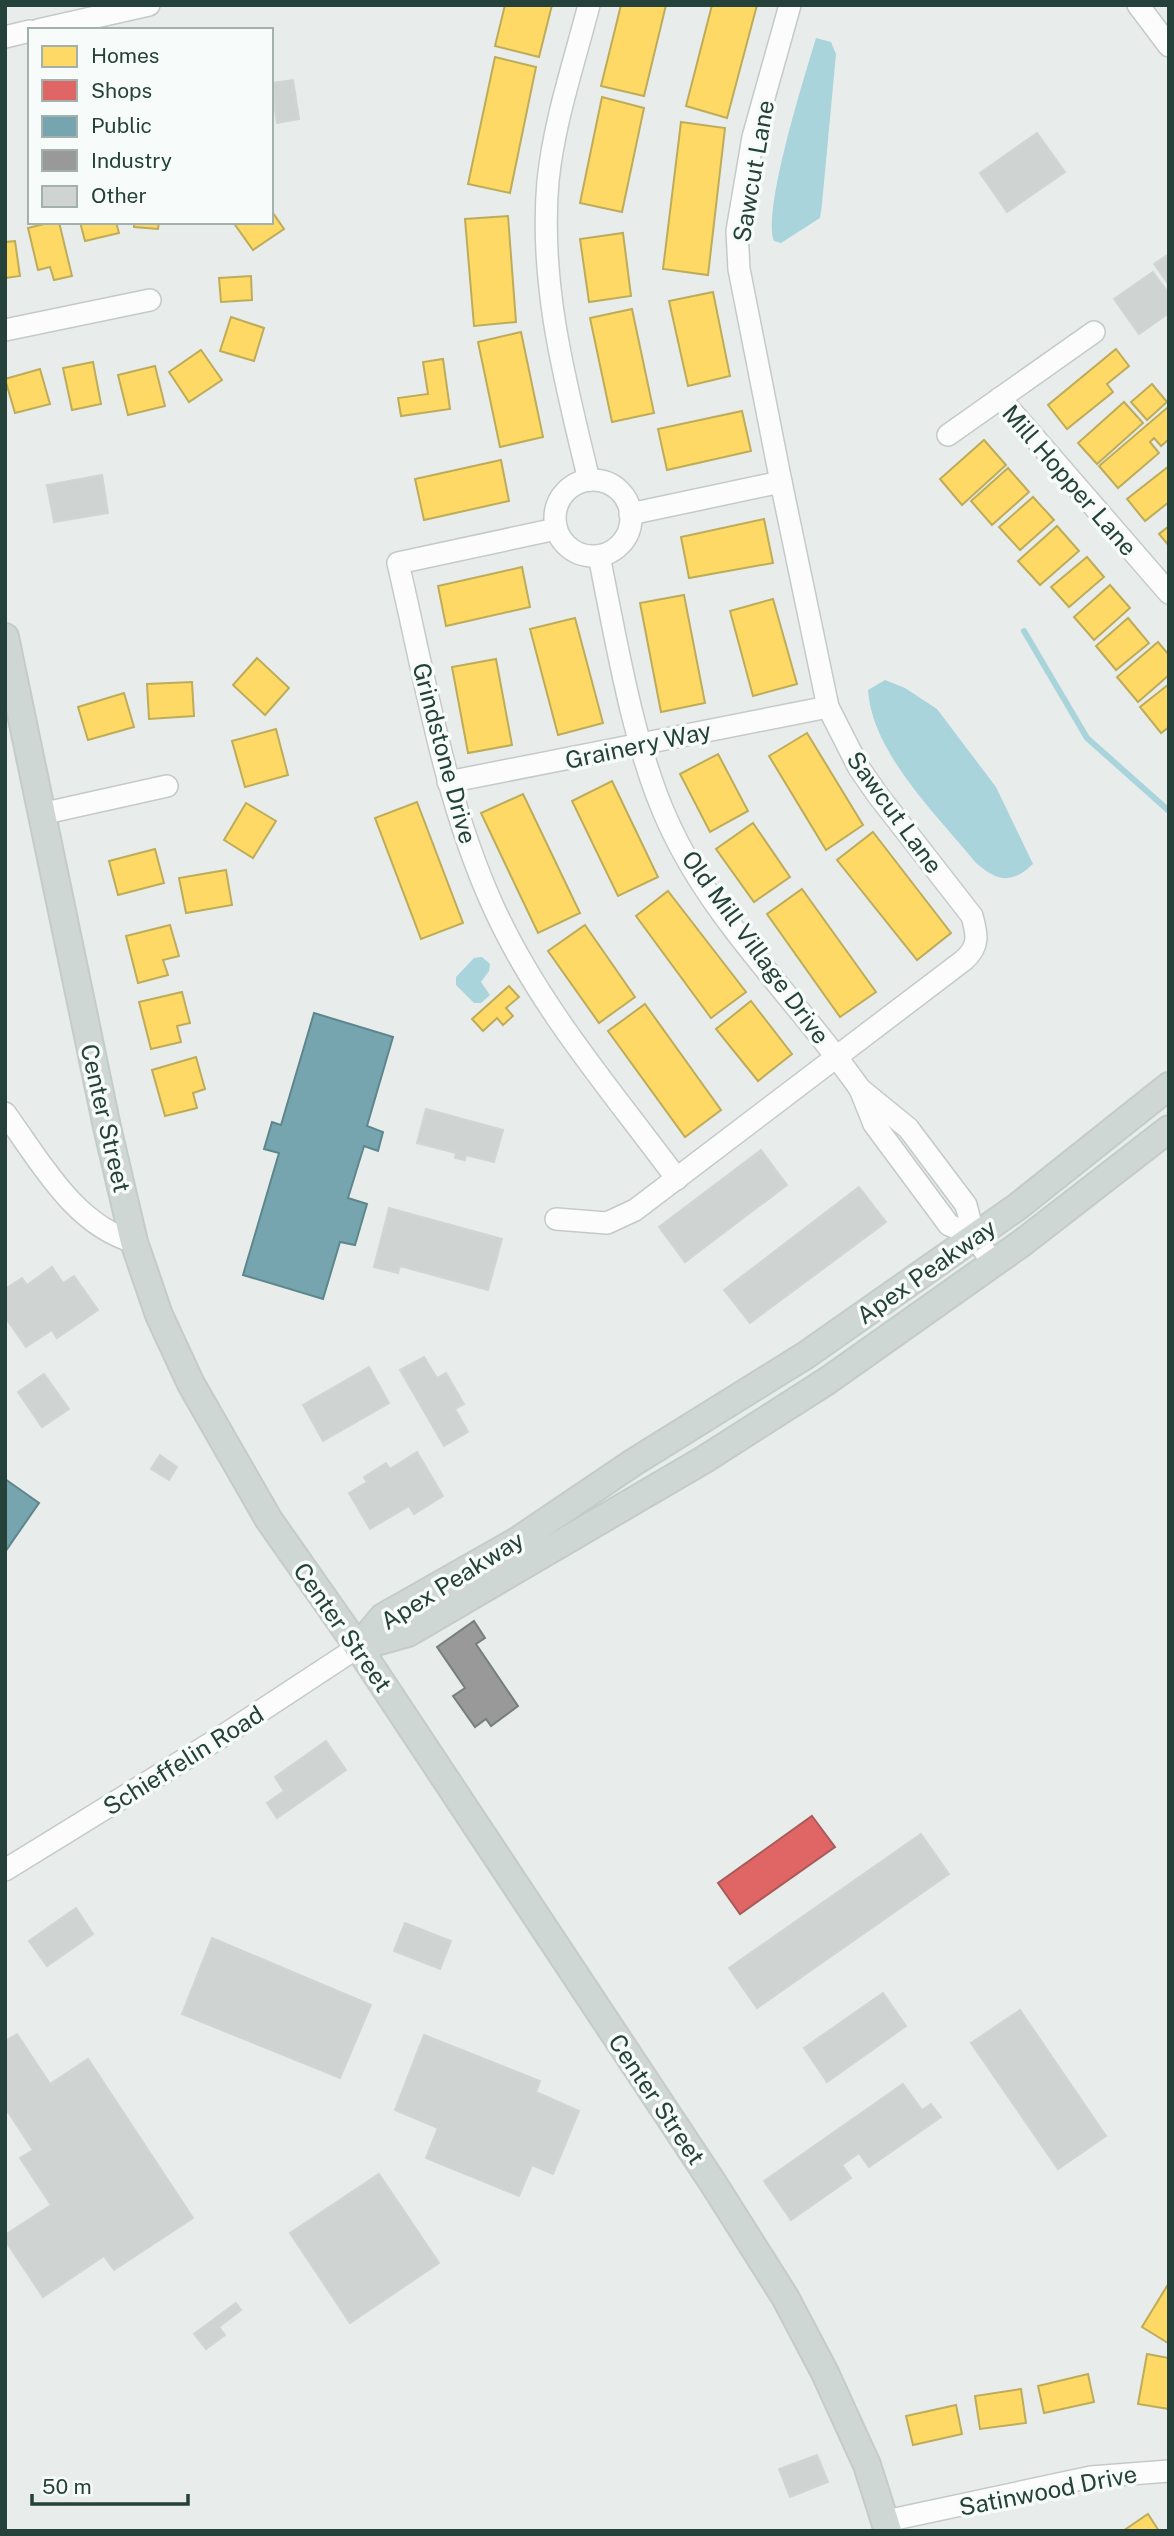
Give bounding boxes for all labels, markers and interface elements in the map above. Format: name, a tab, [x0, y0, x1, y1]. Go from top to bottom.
legend	[28, 28, 273, 224]
text: Homes	[91, 43, 159, 68]
text: Shops	[91, 78, 152, 103]
street label: Sawcut Lane	[727, 98, 779, 244]
text: Public	[91, 113, 152, 138]
text: Industry	[91, 148, 172, 173]
text: Other	[91, 183, 147, 208]
street label: Mill Hopper Lane	[997, 399, 1143, 561]
street label: Grindstone Drive	[407, 659, 483, 847]
street label: Grainery Way	[562, 716, 714, 774]
street label: Sawcut Lane	[841, 746, 949, 878]
street label: Old Mill Village Drive	[677, 845, 835, 1049]
street label: Center Street	[75, 1041, 137, 1195]
street label: Apex Peakway	[851, 1213, 1001, 1329]
street label: Apex Peakway	[375, 1525, 529, 1635]
street label: Center Street	[288, 1557, 398, 1697]
street label: Schieffelin Road	[98, 1700, 268, 1820]
street label: Center Street	[603, 2028, 711, 2170]
street label: Satinwood Drive	[957, 2459, 1139, 2521]
scale bar	[32, 2462, 187, 2506]
text: 50 m	[42, 2474, 92, 2499]

